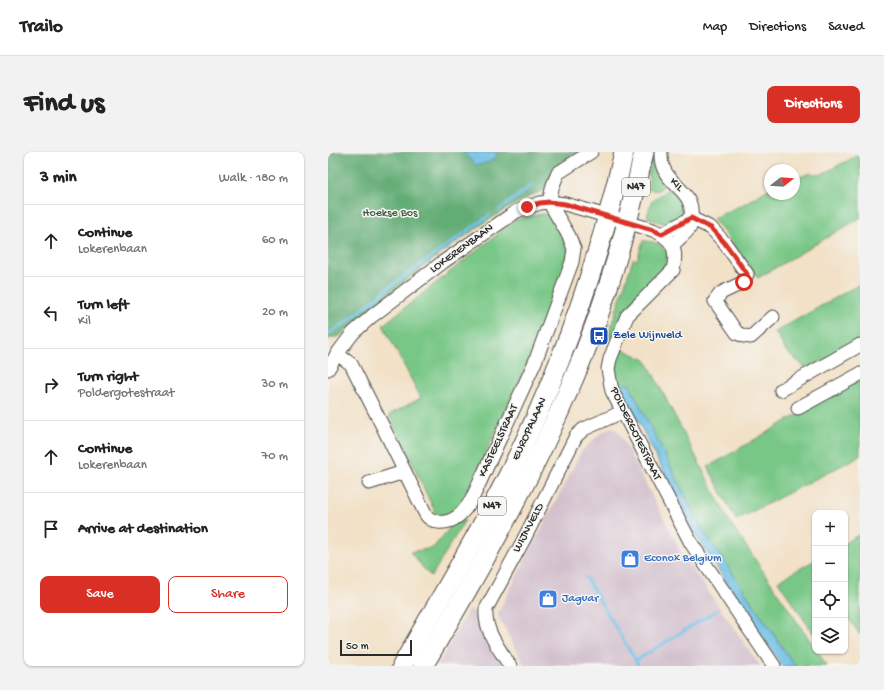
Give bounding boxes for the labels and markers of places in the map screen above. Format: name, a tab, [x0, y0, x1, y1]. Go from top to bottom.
bus stop icon: Zele Wijnveld	[588, 325, 610, 347]
place label: Zele Wijnveld	[613, 329, 683, 343]
shop icon: Econox Belgium	[619, 548, 641, 570]
place label: Econox Belgium	[644, 552, 722, 566]
shop icon: Jaguar	[537, 588, 559, 610]
place label: Jaguar	[562, 592, 600, 606]

